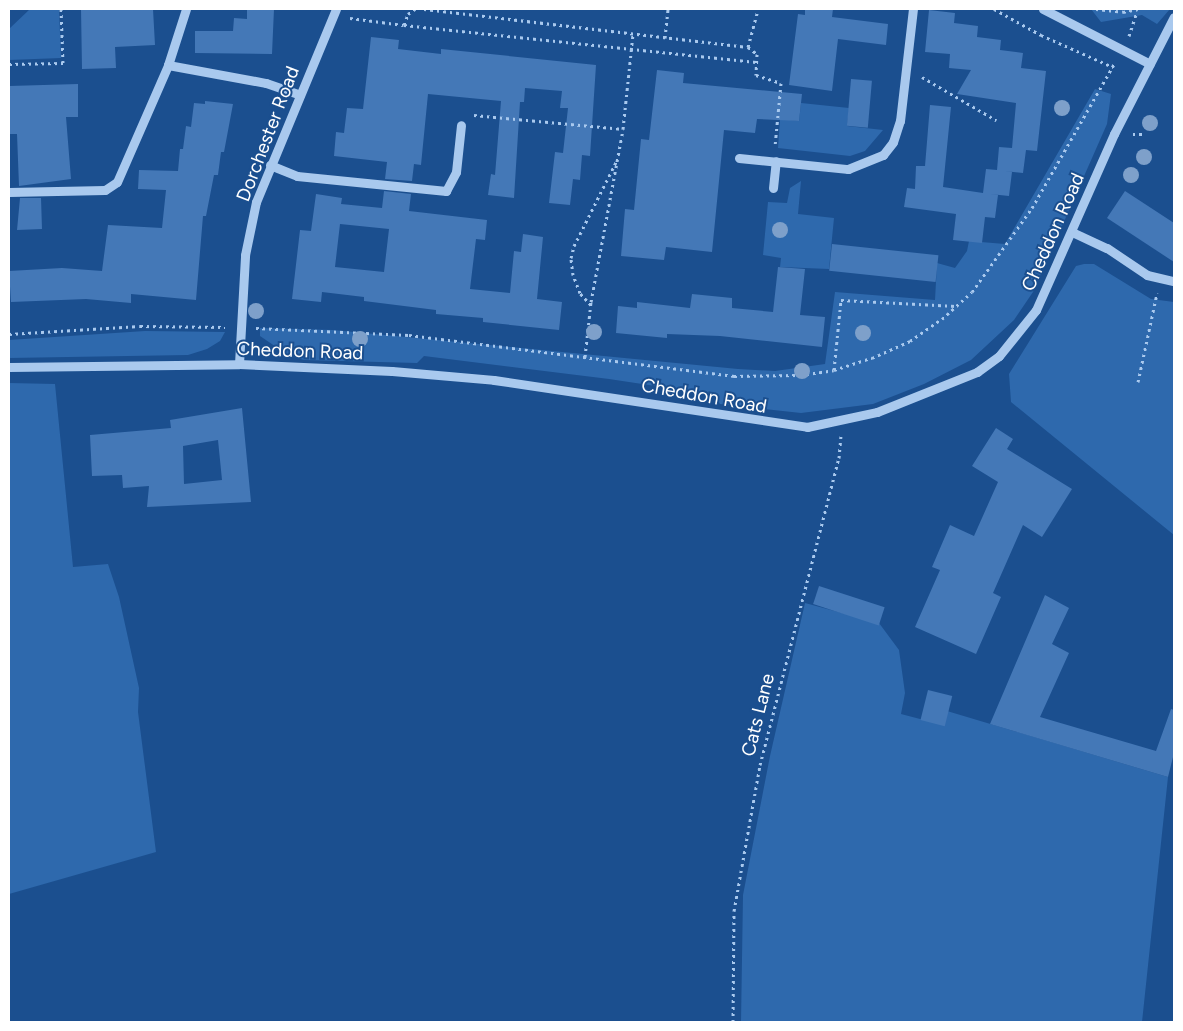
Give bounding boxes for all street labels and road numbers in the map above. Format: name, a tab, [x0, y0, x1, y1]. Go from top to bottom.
street label: Dorchester Road	[232, 63, 304, 205]
street label: Cheddon Road	[1017, 169, 1089, 295]
street label: Cheddon Road	[236, 337, 364, 365]
street label: Cheddon Road	[639, 374, 769, 418]
street label: Cats Lane	[737, 671, 779, 759]

